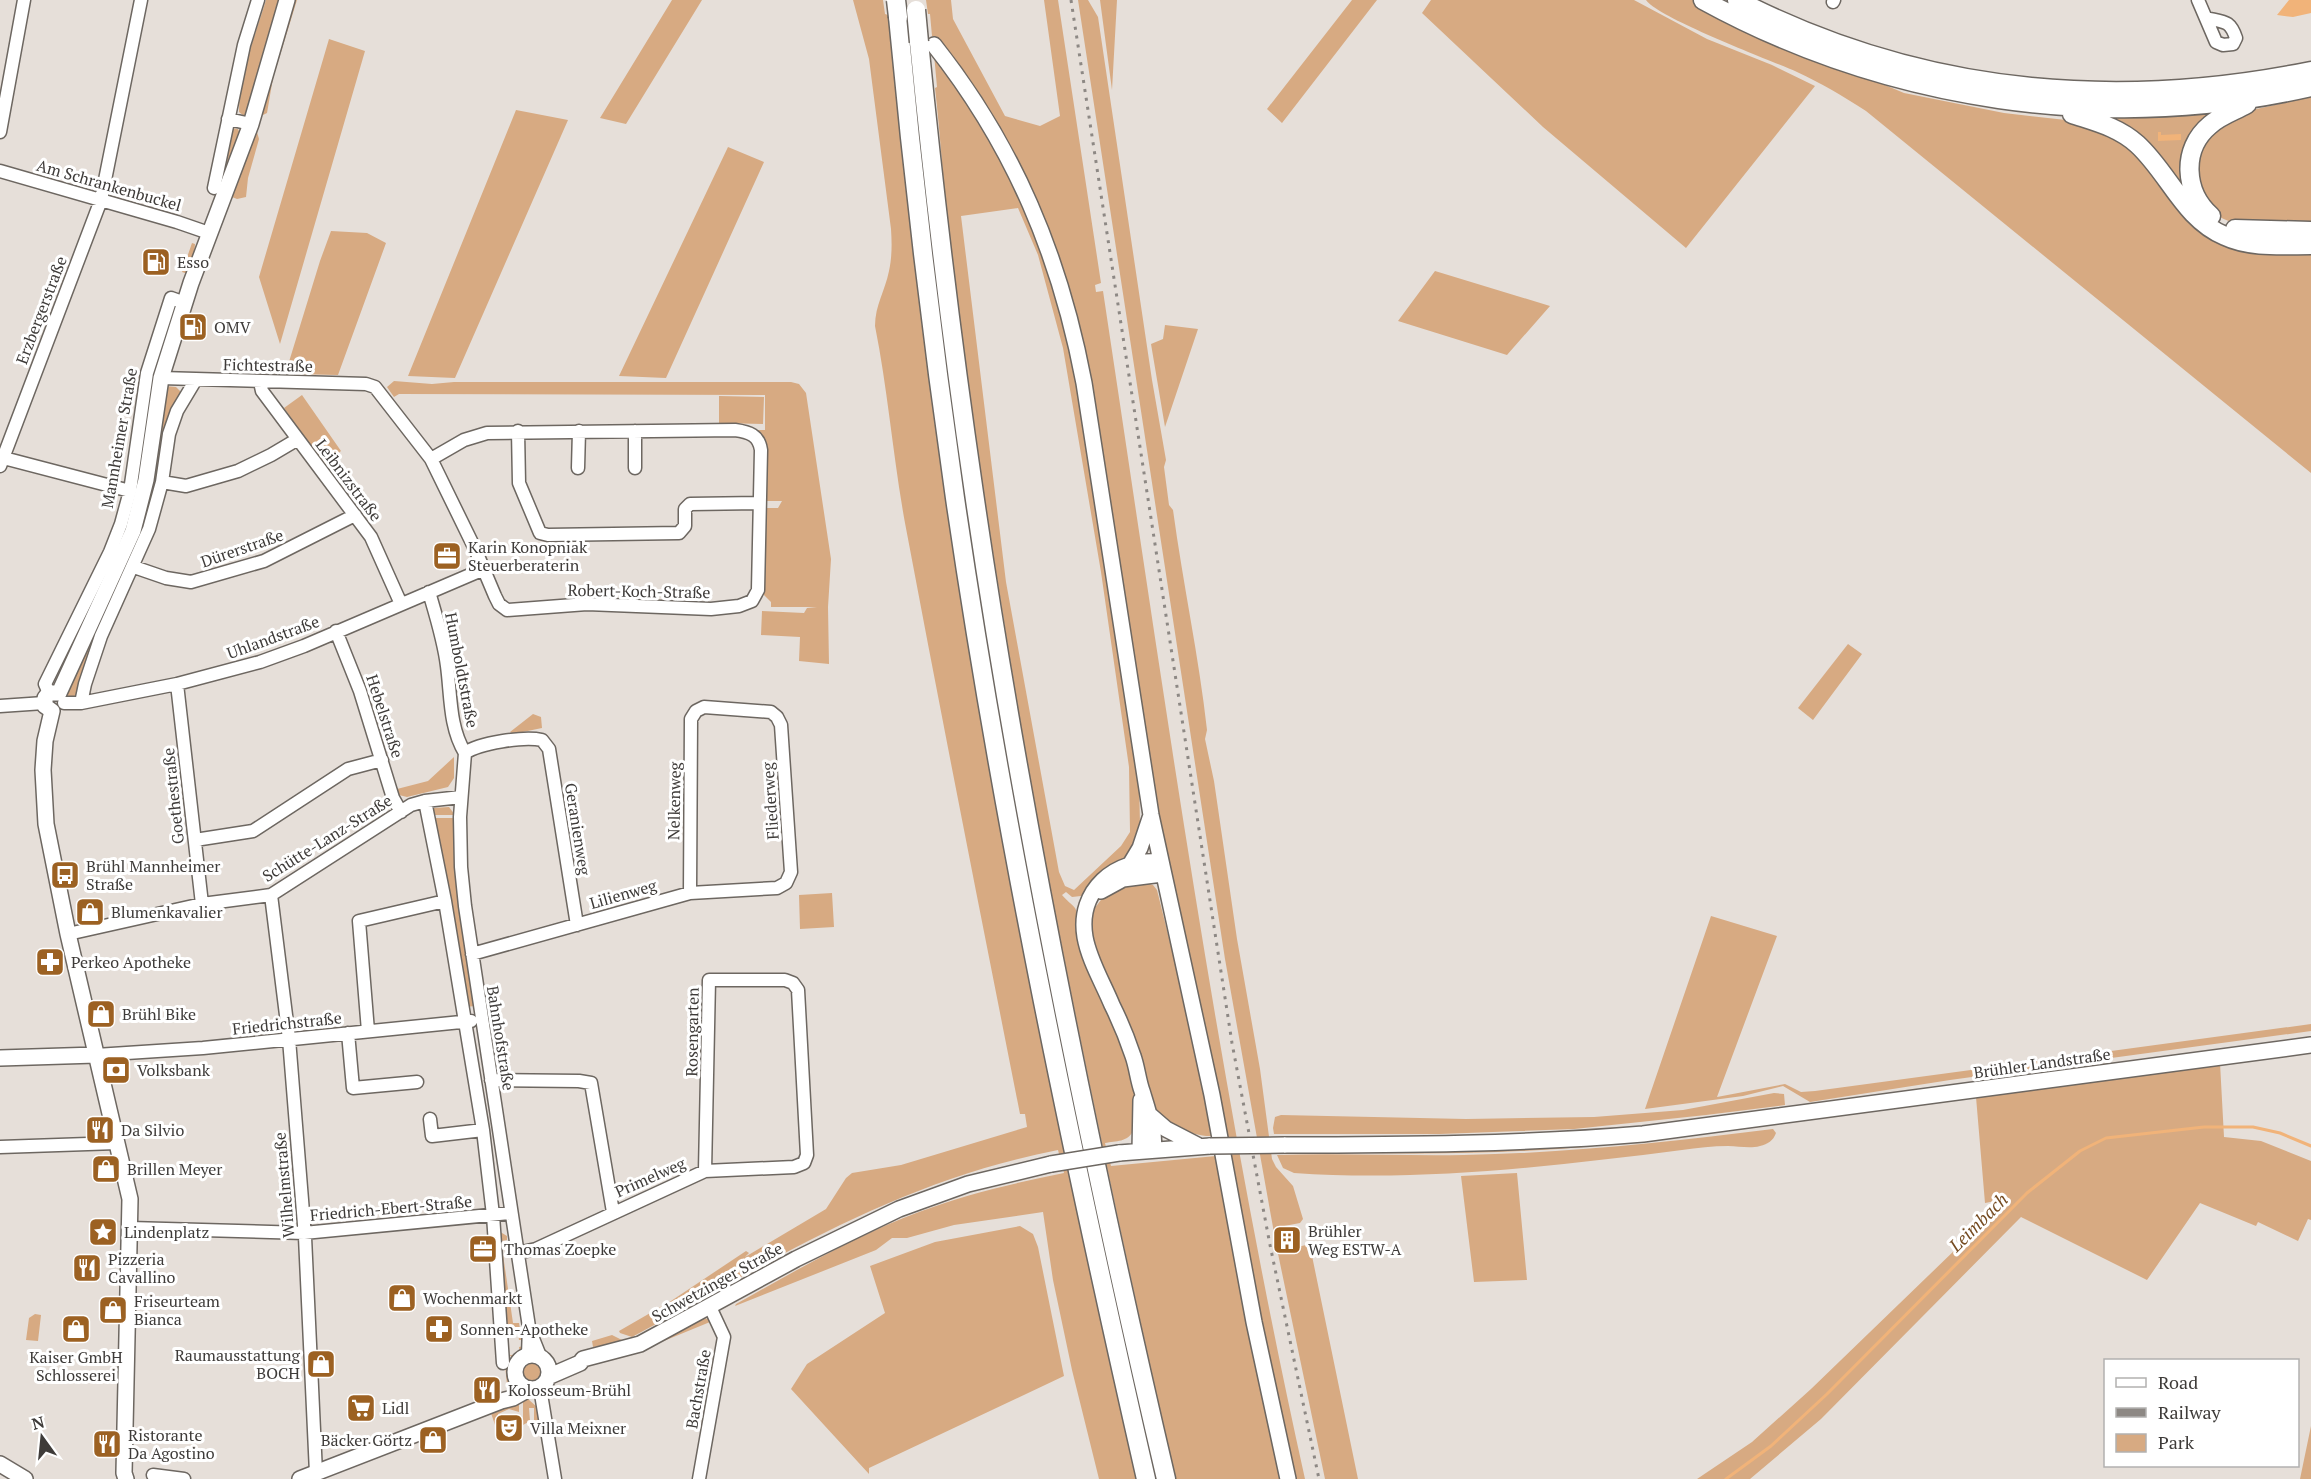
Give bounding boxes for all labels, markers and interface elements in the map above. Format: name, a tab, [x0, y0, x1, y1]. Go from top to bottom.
street label: Am Schrankenbuckel	[34, 154, 184, 216]
fuel station icon: Esso	[140, 246, 172, 278]
place label: Esso	[177, 251, 209, 273]
street label: Erzbergerstraße	[10, 253, 72, 367]
fuel station icon: OMV	[177, 311, 209, 343]
place label: OMV	[214, 316, 251, 338]
street label: Fichtestraße	[223, 353, 313, 377]
street label: Mannheimer Straße	[96, 366, 142, 510]
street label: Leibnizstraße	[311, 434, 387, 526]
street label: Dürerstraße	[198, 524, 286, 572]
place label: Karin Konopniak Steuerberaterin	[468, 536, 588, 576]
office icon: Karin Konopniak Steuerberaterin	[431, 540, 463, 572]
street label: Robert-Koch-Straße	[567, 579, 711, 603]
street label: Uhlandstraße	[224, 610, 322, 664]
street label: Humboldtstraße	[440, 610, 484, 730]
street label: Hebelstraße	[361, 671, 409, 761]
street label: Goethestraße	[157, 747, 189, 845]
street label: Nelkenweg	[662, 761, 686, 840]
street label: Fliederweg	[756, 761, 784, 840]
street label: Geranienweg	[560, 781, 596, 877]
street label: Schütte-Lanz-Straße	[258, 789, 396, 887]
place label: Brühl Mannheimer Straße	[86, 855, 221, 895]
bus stop icon: Brühl Mannheimer Straße	[49, 859, 81, 891]
street label: Lilienweg	[587, 874, 660, 914]
shop icon: Blumenkavalier	[74, 896, 106, 928]
place label: Blumenkavalier	[111, 901, 223, 923]
pharmacy icon: Perkeo Apotheke	[34, 946, 66, 978]
place label: Perkeo Apotheke	[71, 951, 191, 973]
street label: Bahnhofstraße	[482, 984, 520, 1092]
street label: Rosengarten	[680, 987, 704, 1077]
shop icon: Brühl Bike	[85, 998, 117, 1030]
place label: Brühl Bike	[122, 1003, 196, 1025]
street label: Friedrichstraße	[231, 1006, 343, 1040]
street label: Brühler Landstraße	[1972, 1042, 2112, 1084]
bank icon: Volksbank	[100, 1054, 132, 1086]
place label: Volksbank	[137, 1059, 211, 1081]
restaurant icon: Da Silvio	[84, 1114, 116, 1146]
place label: Da Silvio	[121, 1119, 184, 1141]
street label: Wilhelmstraße	[268, 1131, 300, 1239]
street label: Primelweg	[611, 1151, 689, 1202]
shop icon: Brillen Meyer	[90, 1153, 122, 1185]
place label: Brillen Meyer	[127, 1158, 223, 1180]
water label: Leimbach	[1943, 1187, 2013, 1257]
street label: Friedrich-Ebert-Straße	[309, 1190, 473, 1226]
place icon: Lindenplatz	[87, 1216, 119, 1248]
place label: Brühler Weg ESTW-A	[1308, 1220, 1401, 1260]
place label: Lindenplatz	[124, 1221, 209, 1243]
building icon: Brühler Weg ESTW-A	[1271, 1224, 1303, 1256]
office icon: Thomas Zoepke	[467, 1233, 499, 1265]
street label: Schwetzinger Straße	[648, 1237, 786, 1327]
place label: Thomas Zoepke	[504, 1238, 616, 1260]
place label: Pizzeria Cavallino	[108, 1248, 176, 1288]
restaurant icon: Pizzeria Cavallino	[71, 1252, 103, 1284]
shop icon: Wochenmarkt	[386, 1282, 418, 1314]
place label: Wochenmarkt	[423, 1287, 522, 1309]
place label: Friseurteam Bianca	[134, 1290, 220, 1330]
shop icon: Friseurteam Bianca	[97, 1294, 129, 1326]
shop icon: Kaiser GmbH Schlosserei	[60, 1313, 92, 1345]
pharmacy icon: Sonnen-Apotheke	[423, 1313, 455, 1345]
place label: Sonnen-Apotheke	[460, 1318, 588, 1340]
place label: Raumausstattung BOCH	[175, 1344, 301, 1384]
place label: Kaiser GmbH Schlosserei	[29, 1346, 123, 1386]
shop icon: Raumausstattung BOCH	[305, 1348, 337, 1380]
street label: Bachstraße	[680, 1348, 716, 1430]
legend	[2104, 1359, 2299, 1467]
text: Road	[2158, 1370, 2198, 1394]
restaurant icon: Kolosseum-Brühl	[471, 1374, 503, 1406]
place label: Kolosseum-Brühl	[508, 1379, 631, 1401]
supermarket icon: Lidl	[345, 1392, 377, 1424]
place label: Lidl	[382, 1397, 409, 1419]
text: Railway	[2158, 1400, 2222, 1424]
north arrow	[12, 1407, 72, 1467]
text: N	[29, 1410, 47, 1435]
theatre icon: Villa Meixner	[493, 1412, 525, 1444]
place label: Villa Meixner	[530, 1417, 627, 1439]
place label: Ristorante Da Agostino	[128, 1424, 215, 1464]
shop icon: Bäcker Görtz	[417, 1424, 449, 1456]
restaurant icon: Ristorante Da Agostino	[91, 1428, 123, 1460]
place label: Bäcker Görtz	[321, 1429, 412, 1451]
text: Park	[2158, 1430, 2195, 1454]

